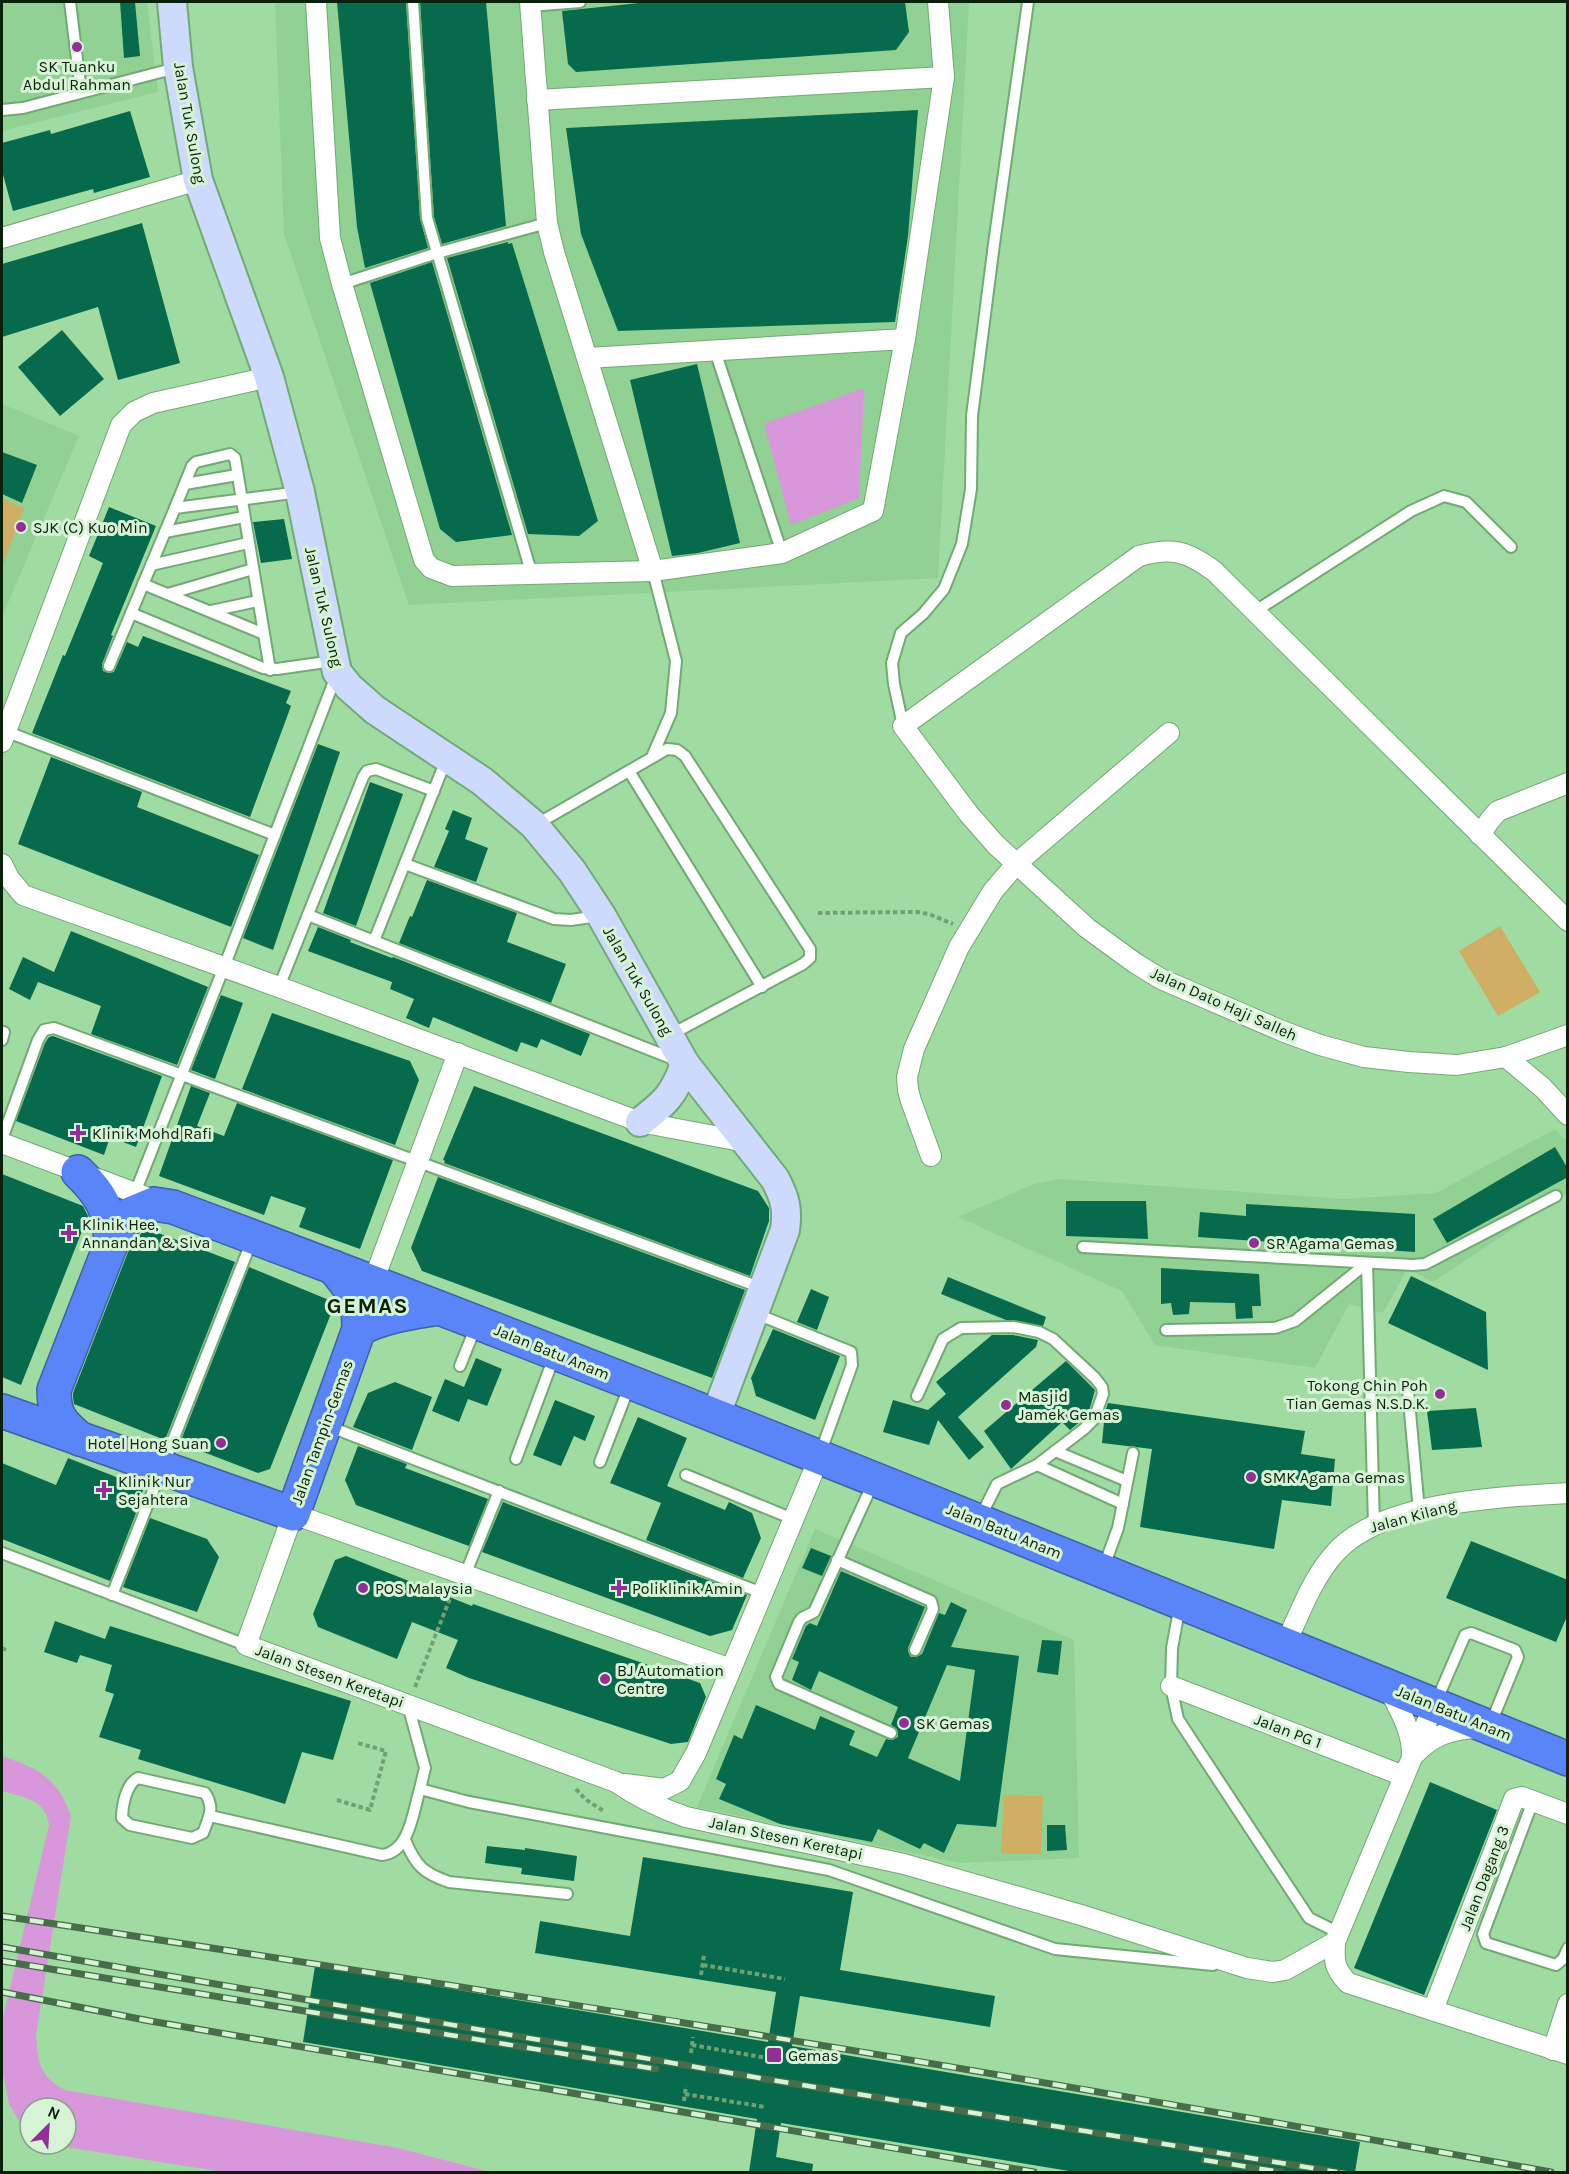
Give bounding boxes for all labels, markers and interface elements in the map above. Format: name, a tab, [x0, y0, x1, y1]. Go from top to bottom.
marker: SK Tuanku Abdul Rahman	[70, 40, 84, 54]
place label: SK Tuanku Abdul Rahman	[23, 57, 131, 94]
street label: Jalan Tuk Sulong	[170, 61, 210, 185]
place label: SJK (C) Kuo Min	[33, 518, 148, 537]
marker: SJK (C) Kuo Min	[14, 520, 28, 534]
street label: Jalan Tuk Sulong	[301, 545, 347, 669]
street label: Jalan Tuk Sulong	[599, 923, 677, 1039]
street label: Jalan Dato Haji Salleh	[1148, 963, 1300, 1045]
marker: Klinik Mohd Rafi	[69, 1124, 87, 1142]
place label: Klinik Mohd Rafi	[92, 1124, 212, 1143]
place label: Klinik Hee, Annandan & Siva	[82, 1215, 210, 1252]
marker: Klinik Hee, Annandan & Siva	[60, 1224, 78, 1242]
place label: SR Agama Gemas	[1266, 1234, 1395, 1253]
marker: SR Agama Gemas	[1247, 1236, 1261, 1250]
district label: GEMAS	[327, 1293, 409, 1319]
street label: Jalan Batu Anam	[491, 1320, 613, 1384]
street label: Jalan Tampin-Gemas	[287, 1357, 357, 1507]
place label: Tokong Chin Poh Tian Gemas N.S.D.K.	[1286, 1376, 1428, 1413]
place label: Masjid Jamek Gemas	[1018, 1387, 1120, 1424]
marker: Tokong Chin Poh Tian Gemas N.S.D.K.	[1433, 1387, 1447, 1401]
marker: Masjid Jamek Gemas	[999, 1398, 1013, 1412]
place label: Hotel Hong Suan	[87, 1434, 209, 1453]
marker: Hotel Hong Suan	[214, 1436, 228, 1450]
place label: SMK Agama Gemas	[1263, 1468, 1405, 1487]
marker: SMK Agama Gemas	[1244, 1470, 1258, 1484]
place label: Klinik Nur Sejahtera	[118, 1472, 191, 1509]
marker: Klinik Nur Sejahtera	[95, 1481, 113, 1499]
street label: Jalan Kilang	[1368, 1495, 1458, 1537]
street label: Jalan Batu Anam	[943, 1499, 1065, 1563]
place label: POS Malaysia	[375, 1579, 473, 1598]
marker: Poliklinik Amin	[610, 1579, 628, 1597]
place label: Poliklinik Amin	[632, 1579, 743, 1598]
marker: POS Malaysia	[356, 1581, 370, 1595]
street label: Jalan Stesen Keretapi	[253, 1640, 407, 1712]
place label: BJ Automation Centre	[617, 1661, 724, 1698]
marker: BJ Automation Centre	[598, 1672, 612, 1686]
street label: Jalan Batu Anam	[1393, 1681, 1515, 1745]
street label: Jalan PG 1	[1252, 1710, 1324, 1752]
place label: SK Gemas	[916, 1714, 990, 1733]
marker: SK Gemas	[897, 1716, 911, 1730]
street label: Jalan Stesen Keretapi	[707, 1812, 865, 1864]
street label: Jalan Dagang 3	[1455, 1823, 1513, 1933]
marker: Gemas	[765, 2046, 783, 2064]
place label: Gemas	[788, 2046, 839, 2065]
north arrow	[18, 2096, 78, 2156]
text: N	[45, 2102, 63, 2124]

